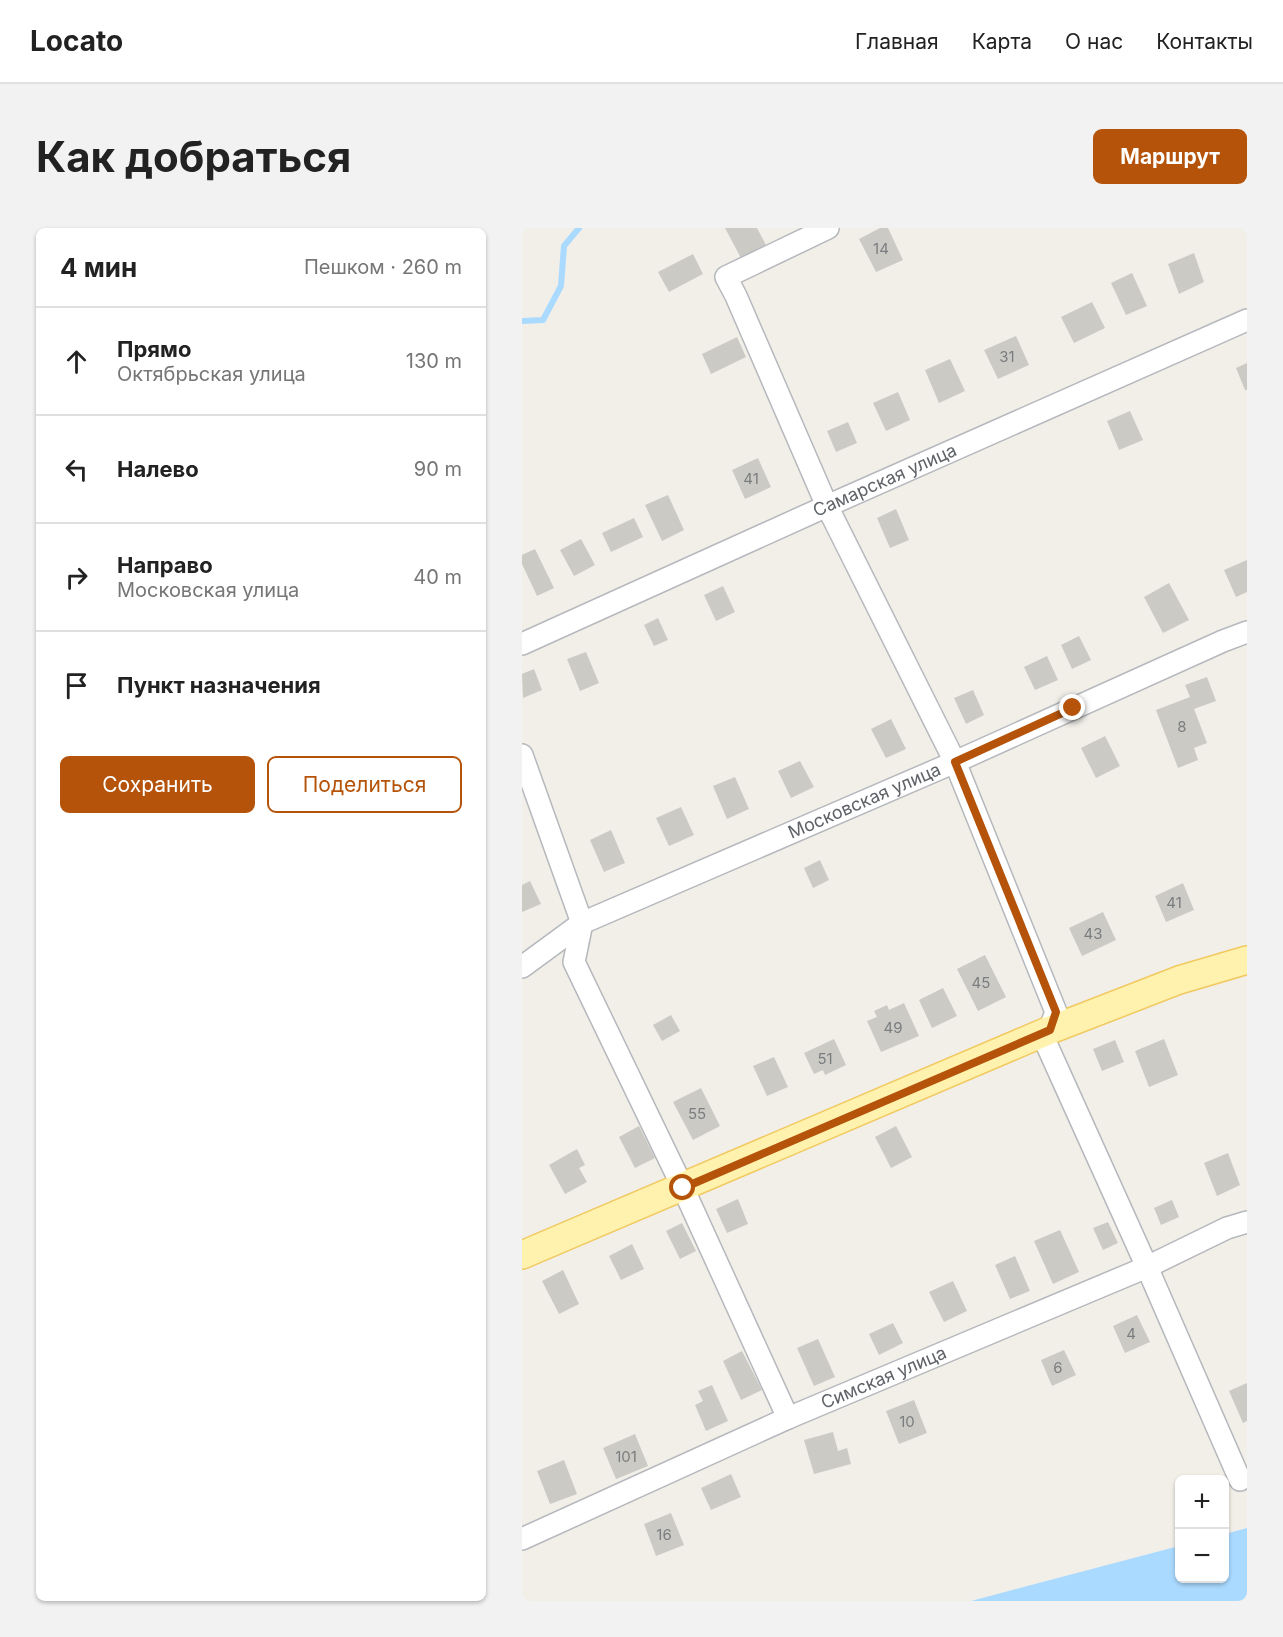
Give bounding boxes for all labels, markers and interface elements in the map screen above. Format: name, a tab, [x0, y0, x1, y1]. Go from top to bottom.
text: Locato	[30, 24, 123, 58]
text: Главная	[855, 29, 939, 54]
text: Карта	[972, 29, 1032, 54]
text: О нас	[1065, 29, 1123, 54]
text: Контакты	[1156, 29, 1253, 54]
button: Маршрут	[1093, 129, 1247, 184]
text: Как добраться	[36, 131, 351, 182]
house number: 14	[873, 239, 889, 258]
text: 4 мин	[60, 252, 137, 283]
text: Пешком · 260 m	[304, 255, 462, 279]
text: Прямо	[117, 336, 191, 362]
icon: ahead	[60, 345, 93, 378]
house number: 31	[999, 347, 1015, 366]
text: 130 m	[406, 349, 462, 373]
text: Октябрьская улица	[117, 362, 306, 386]
street label: Самарская улица	[810, 439, 960, 521]
icon: left	[60, 453, 93, 486]
text: Налево	[117, 456, 199, 482]
text: 90 m	[414, 457, 462, 481]
house number: 41	[743, 469, 759, 488]
text: Направо	[117, 552, 213, 578]
icon: right	[60, 561, 93, 594]
text: 40 m	[413, 565, 462, 589]
text: Московская улица	[117, 578, 299, 602]
icon: arrive	[60, 669, 93, 702]
text: Пункт назначения	[117, 672, 321, 698]
route end	[1059, 694, 1085, 720]
house number: 8	[1177, 717, 1187, 736]
button: Сохранить	[60, 756, 255, 813]
button: Поделиться	[267, 756, 462, 813]
street label: Московская улица	[785, 758, 944, 843]
house number: 41	[1166, 893, 1182, 912]
house number: 43	[1084, 924, 1102, 943]
house number: 45	[972, 973, 990, 992]
house number: 49	[884, 1018, 903, 1037]
house number: 51	[817, 1049, 833, 1068]
house number: 55	[688, 1104, 706, 1123]
route start	[669, 1174, 695, 1200]
house number: 4	[1126, 1324, 1136, 1343]
street label: Симская улица	[818, 1342, 949, 1413]
house number: 6	[1053, 1358, 1063, 1377]
house number: 10	[899, 1412, 915, 1431]
house number: 101	[615, 1447, 637, 1466]
map controls	[1175, 1475, 1229, 1583]
button: +	[1175, 1475, 1229, 1529]
house number: 16	[656, 1525, 672, 1544]
button: −	[1175, 1529, 1229, 1583]

